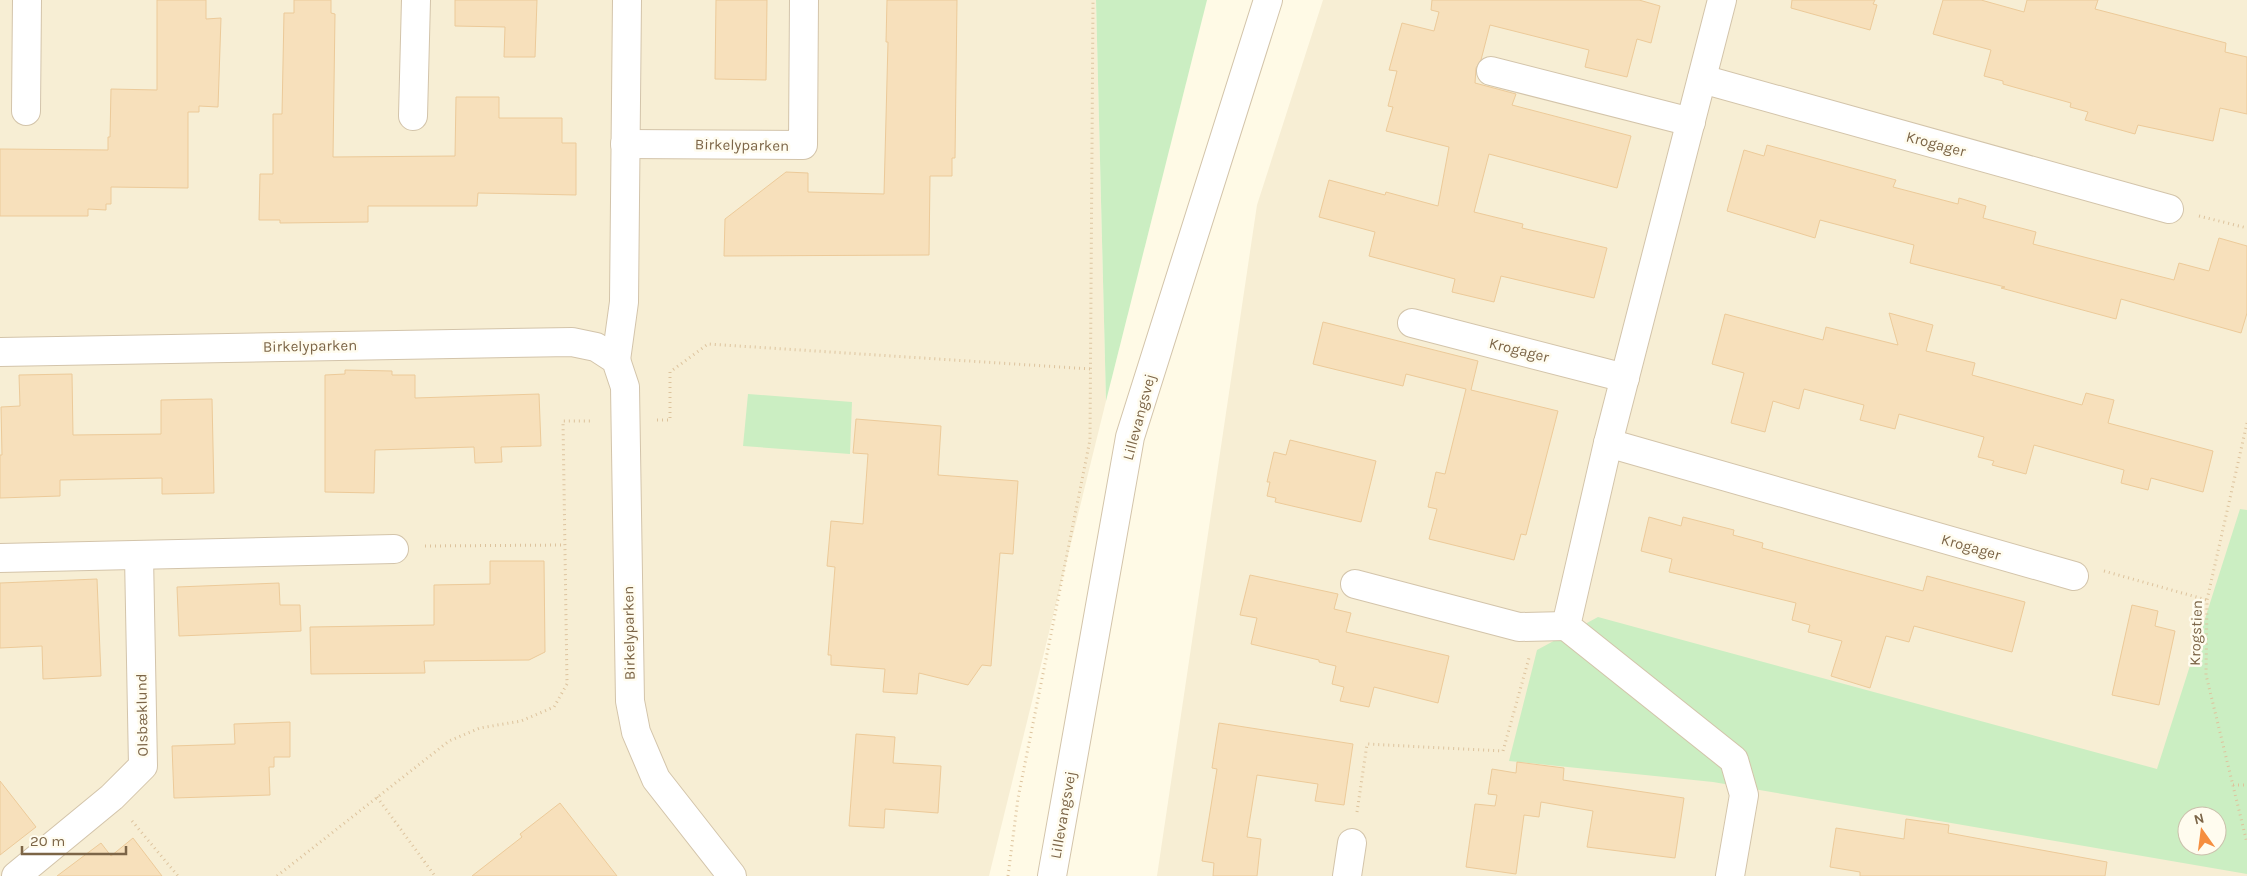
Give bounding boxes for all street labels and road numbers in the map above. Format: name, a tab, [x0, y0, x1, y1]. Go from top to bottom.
street label: Krogager	[1904, 127, 1968, 161]
street label: Birkelyparken	[695, 135, 789, 155]
street label: Krogager	[1487, 334, 1551, 366]
street label: Birkelyparken	[263, 336, 357, 356]
street label: Lillevangsvej	[1119, 372, 1159, 462]
street label: Krogager	[1939, 530, 2003, 564]
street label: Birkelyparken	[619, 586, 639, 680]
street label: Krogstien	[2186, 600, 2206, 666]
street label: Olsbæklund	[132, 673, 152, 757]
street label: Lillevangsvej	[1046, 770, 1080, 860]

